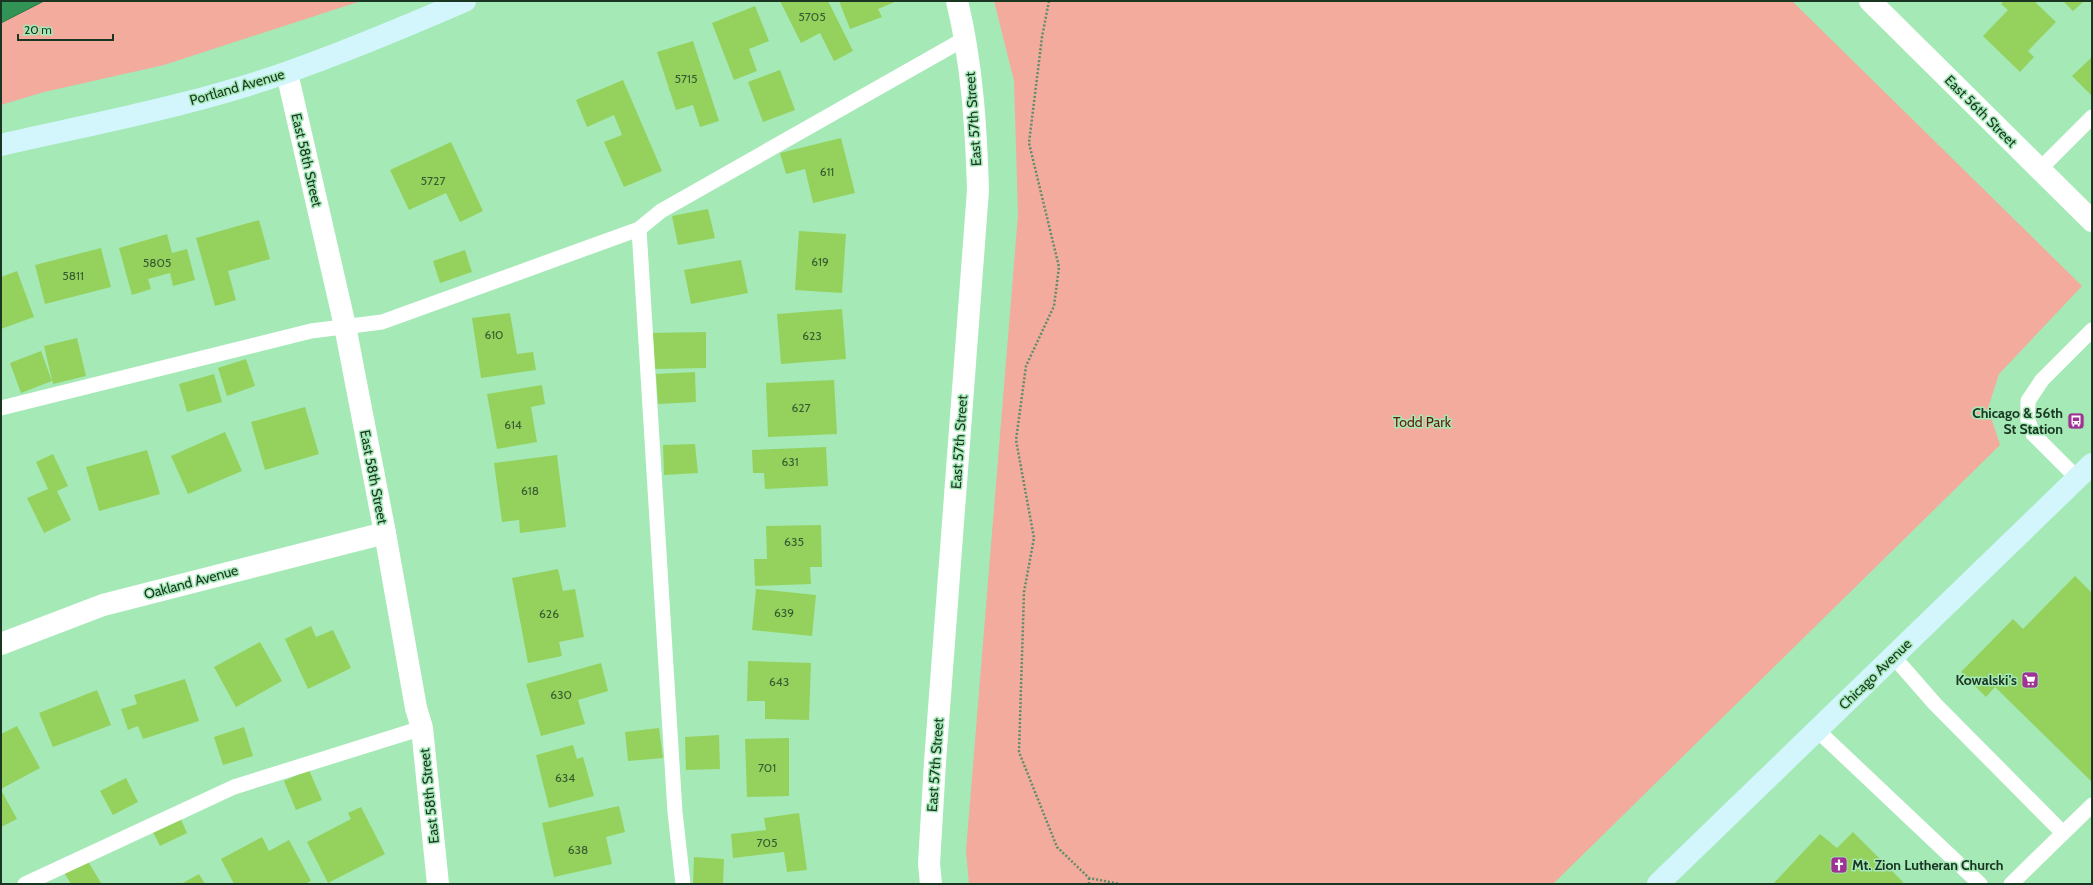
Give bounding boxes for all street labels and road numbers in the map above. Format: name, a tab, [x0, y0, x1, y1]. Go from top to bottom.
street label: Portland Avenue	[187, 65, 287, 109]
street label: East 57th Street	[961, 71, 985, 167]
street label: East 56th Street	[1941, 71, 2021, 151]
street label: East 58th Street	[287, 111, 327, 209]
street label: East 57th Street	[947, 394, 971, 490]
street label: East 58th Street	[356, 428, 392, 526]
street label: Oakland Avenue	[142, 561, 240, 603]
street label: Chicago Avenue	[1835, 635, 1915, 713]
street label: East 57th Street	[923, 717, 947, 813]
street label: East 58th Street	[415, 747, 443, 844]

